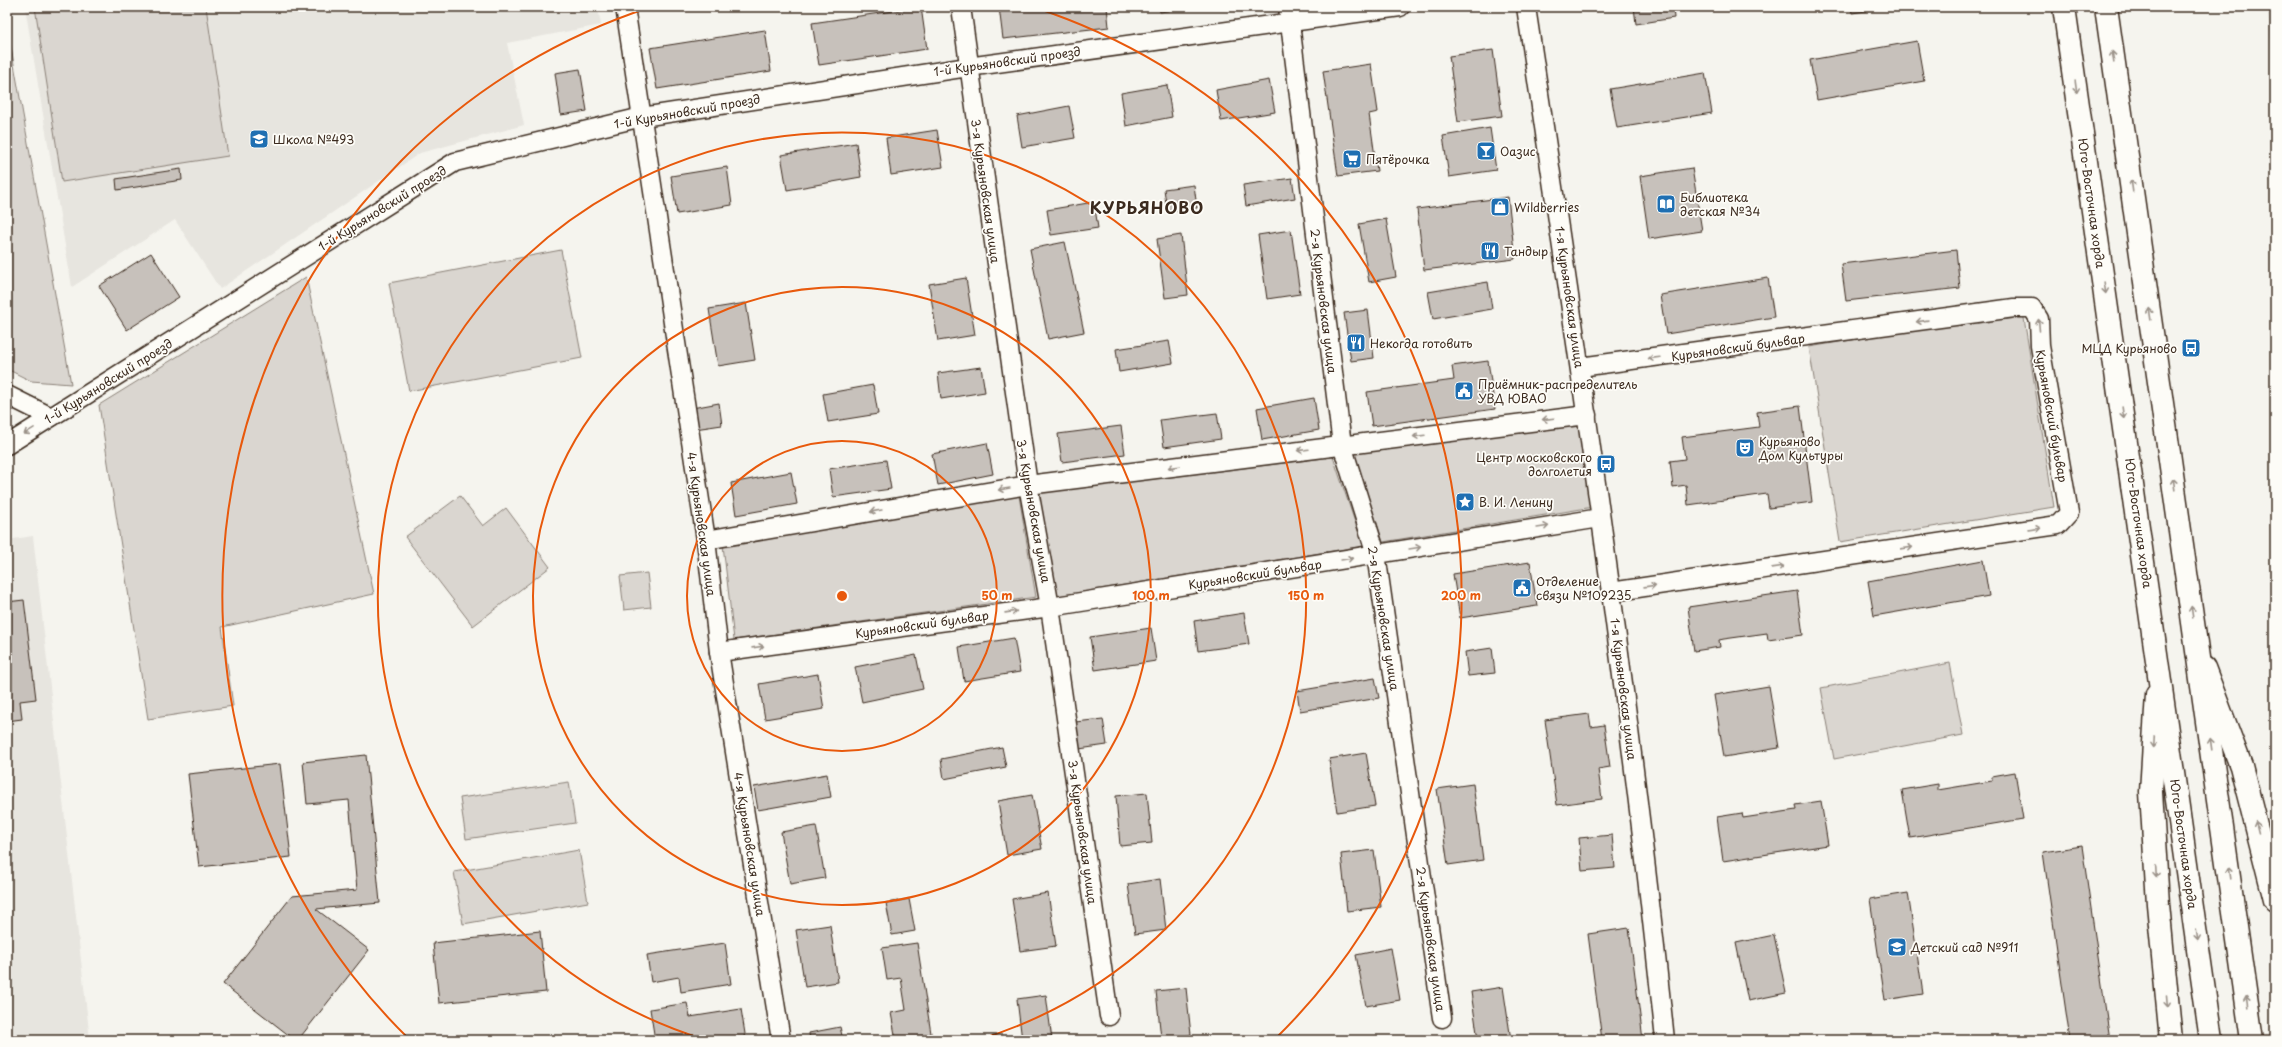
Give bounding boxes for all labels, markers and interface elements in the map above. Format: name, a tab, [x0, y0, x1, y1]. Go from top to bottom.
street label: 1-й Курьяновский проезд	[932, 42, 1082, 80]
one-way arrow	[2109, 51, 2117, 64]
one-way arrow	[2072, 80, 2080, 93]
street label: 1-й Курьяновский проезд	[612, 89, 762, 133]
street label: 3-я Курьяновская улица	[967, 118, 1005, 265]
school or university icon: Школа №493	[248, 128, 270, 150]
place label: Школа №493	[273, 130, 354, 148]
street label: Юго-Восточная хорда	[2074, 137, 2110, 270]
bar icon: Оазис	[1475, 140, 1497, 162]
place label: Оазис	[1500, 142, 1536, 160]
supermarket icon: Пятёрочка	[1341, 148, 1363, 170]
place label: Пятёрочка	[1366, 150, 1430, 168]
street label: 1-й Курьяновский проезд	[314, 161, 450, 255]
one-way arrow	[2128, 180, 2136, 193]
place label: Библиотека детская №34	[1680, 188, 1760, 220]
library icon: Библиотека детская №34	[1655, 193, 1677, 215]
district label: КУРЬЯНОВО	[1090, 195, 1204, 219]
shop icon: Wildberries	[1489, 196, 1511, 218]
place label: Wildberries	[1514, 198, 1580, 216]
street label: 1-я Курьяновская улица	[1551, 225, 1589, 369]
street label: 2-я Курьяновская улица	[1306, 228, 1342, 375]
restaurant icon: Тандыр	[1479, 240, 1501, 262]
place label: Тандыр	[1504, 242, 1548, 260]
one-way arrow	[2101, 281, 2109, 294]
one-way arrow	[2146, 308, 2154, 321]
one-way arrow	[1916, 317, 1929, 325]
one-way arrow	[2035, 319, 2043, 332]
street label: Курьяновский бульвар	[1670, 329, 1806, 365]
restaurant icon: Некогда готовить	[1345, 332, 1367, 354]
street label: 1-й Курьяновский проезд	[40, 334, 176, 428]
place label: Некогда готовить	[1370, 334, 1472, 352]
bus stop icon: МЦД Курьяново	[2180, 337, 2202, 359]
place label: МЦД Курьяново	[2081, 339, 2177, 357]
street label: Курьяновский бульвар	[2031, 348, 2073, 484]
one-way arrow	[1648, 354, 1661, 362]
place label: Приёмник-распределитель УВД ЮВАО	[1478, 375, 1637, 407]
public building icon: Приёмник-распределитель УВД ЮВАО	[1453, 380, 1475, 402]
one-way arrow	[2119, 406, 2127, 419]
one-way arrow	[1542, 416, 1555, 423]
one-way arrow	[24, 427, 35, 435]
one-way arrow	[1413, 432, 1426, 439]
place label: Курьяново Дом Культуры	[1758, 432, 1843, 464]
theatre icon: Курьяново Дом Культуры	[1734, 437, 1756, 459]
street label: 3-я Курьяновская улица	[1013, 438, 1056, 585]
one-way arrow	[1297, 446, 1310, 454]
place label: Центр московского долголетия	[1476, 448, 1592, 480]
street label: 4-я Курьяновская улица	[683, 451, 721, 598]
bus stop icon: Центр московского долголетия	[1595, 453, 1617, 475]
street label: Юго-Восточная хорда	[2121, 457, 2157, 590]
one-way arrow	[1168, 463, 1181, 470]
one-way arrow	[2170, 478, 2178, 491]
one-way arrow	[998, 486, 1011, 494]
place icon: В. И. Ленину	[1454, 491, 1476, 513]
place label: В. И. Ленину	[1479, 493, 1553, 511]
one-way arrow	[870, 507, 883, 515]
one-way arrow	[1536, 523, 1549, 531]
one-way arrow	[2028, 525, 2041, 533]
one-way arrow	[1408, 544, 1421, 552]
one-way arrow	[1900, 544, 1913, 552]
street label: 2-я Курьяновская улица	[1364, 545, 1404, 692]
street label: Курьяновский бульвар	[1187, 555, 1323, 593]
one-way arrow	[1340, 555, 1353, 563]
one-way arrow	[1771, 563, 1784, 571]
place label: Отделение связи №109235	[1536, 572, 1631, 604]
public building icon: Отделение связи №109235	[1511, 577, 1533, 599]
one-way arrow	[1643, 582, 1656, 590]
text: 50 m	[981, 586, 1013, 604]
text: 100 m	[1132, 586, 1170, 604]
text: 150 m	[1288, 586, 1324, 604]
text: 200 m	[1441, 586, 1481, 604]
centre of rings	[835, 589, 849, 603]
street label: Курьяновский бульвар	[854, 606, 990, 642]
one-way arrow	[2188, 606, 2196, 619]
one-way arrow	[1004, 608, 1017, 616]
street label: 1-я Курьяновская улица	[1606, 617, 1642, 761]
one-way arrow	[751, 643, 764, 651]
one-way arrow	[2150, 735, 2158, 748]
one-way arrow	[2207, 738, 2215, 751]
street label: 3-я Курьяновская улица	[1064, 759, 1102, 906]
street label: 4-я Курьяновская улица	[730, 771, 770, 918]
street label: Юго-Восточная хорда	[2166, 778, 2202, 911]
one-way arrow	[2252, 821, 2260, 834]
one-way arrow	[2152, 865, 2160, 878]
street label: 2-я Курьяновская улица	[1412, 866, 1450, 1013]
one-way arrow	[2225, 867, 2233, 880]
one-way arrow	[2193, 928, 2201, 941]
school or university icon: Детский сад №911	[1886, 936, 1908, 958]
place label: Детский сад №911	[1910, 938, 2018, 956]
one-way arrow	[2163, 994, 2171, 1007]
one-way arrow	[2243, 995, 2251, 1008]

